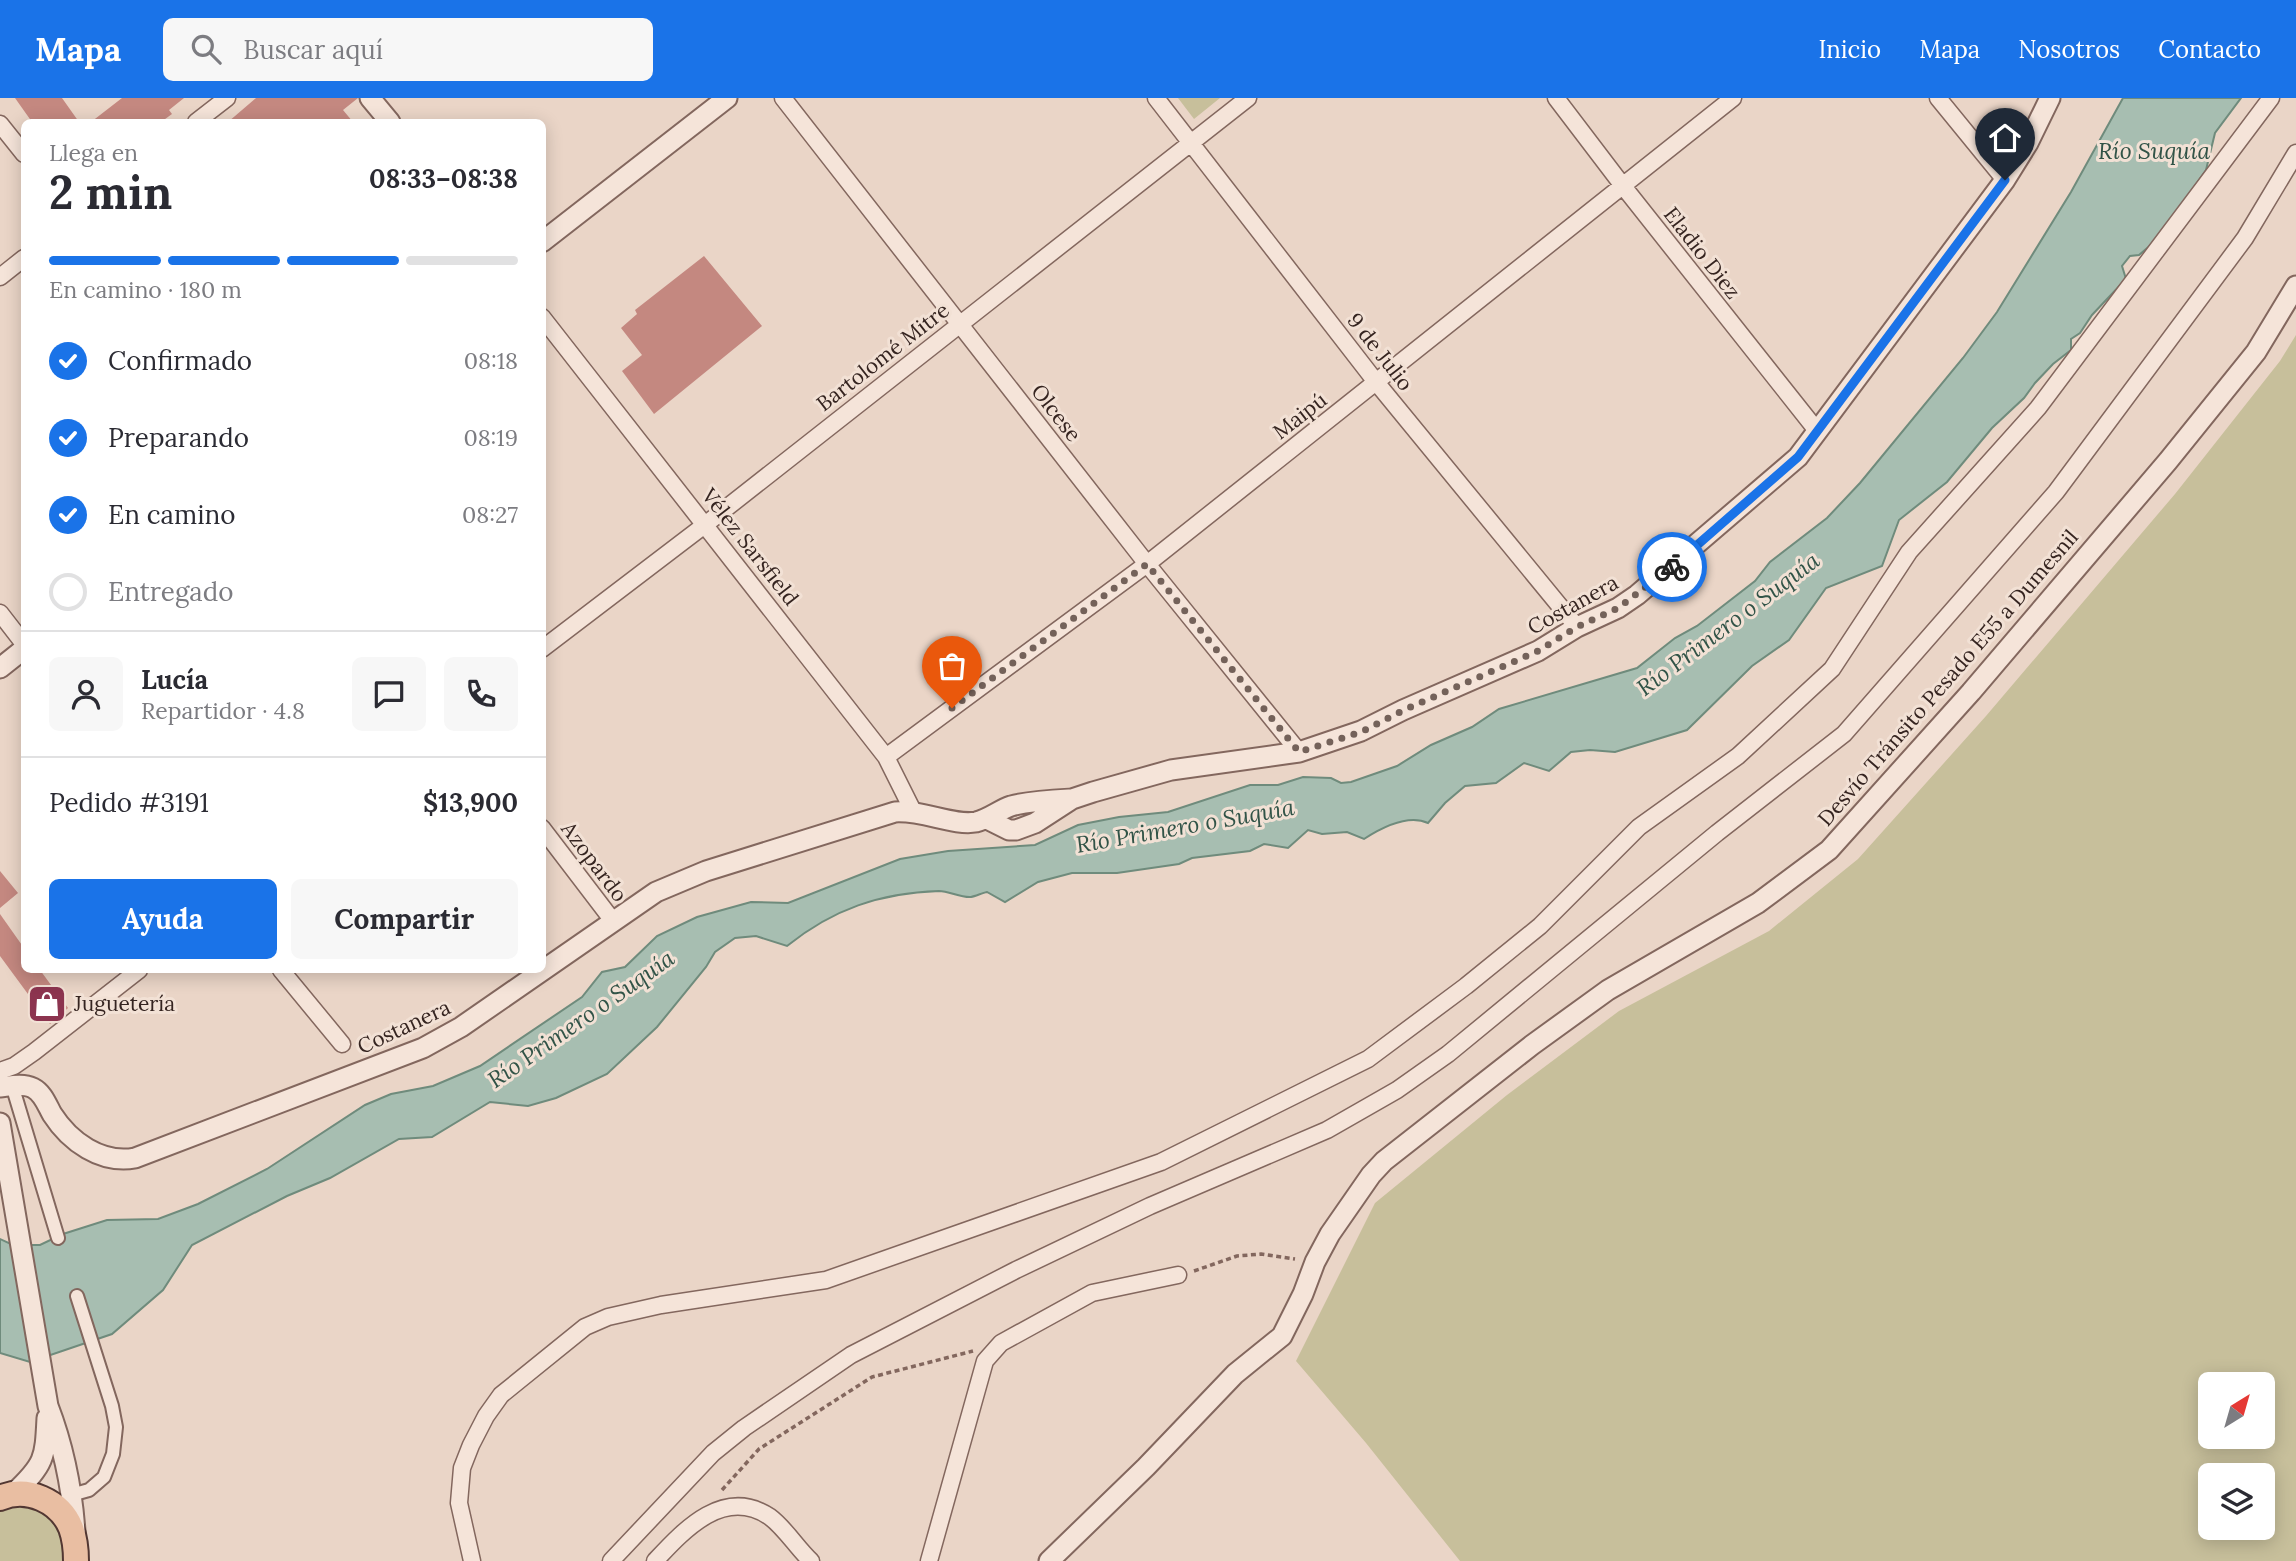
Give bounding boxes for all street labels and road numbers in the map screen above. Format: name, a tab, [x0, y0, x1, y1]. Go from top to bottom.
street label: Eladio Diez	[1658, 201, 1747, 304]
street label: Bartolomé Mitre	[811, 296, 955, 417]
street label: 9 de Julio	[1342, 307, 1419, 396]
street label: Olcese	[1025, 378, 1087, 447]
street label: Maipú	[1267, 386, 1332, 445]
street label: Vélez Sarsfield	[695, 482, 805, 611]
street label: Desvío Tránsito Pesado E55 a Dumesnil	[1812, 524, 2084, 831]
street label: Costanera	[1523, 569, 1623, 641]
street label: Azopardo	[555, 815, 633, 907]
street label: Costanera	[353, 993, 455, 1060]

